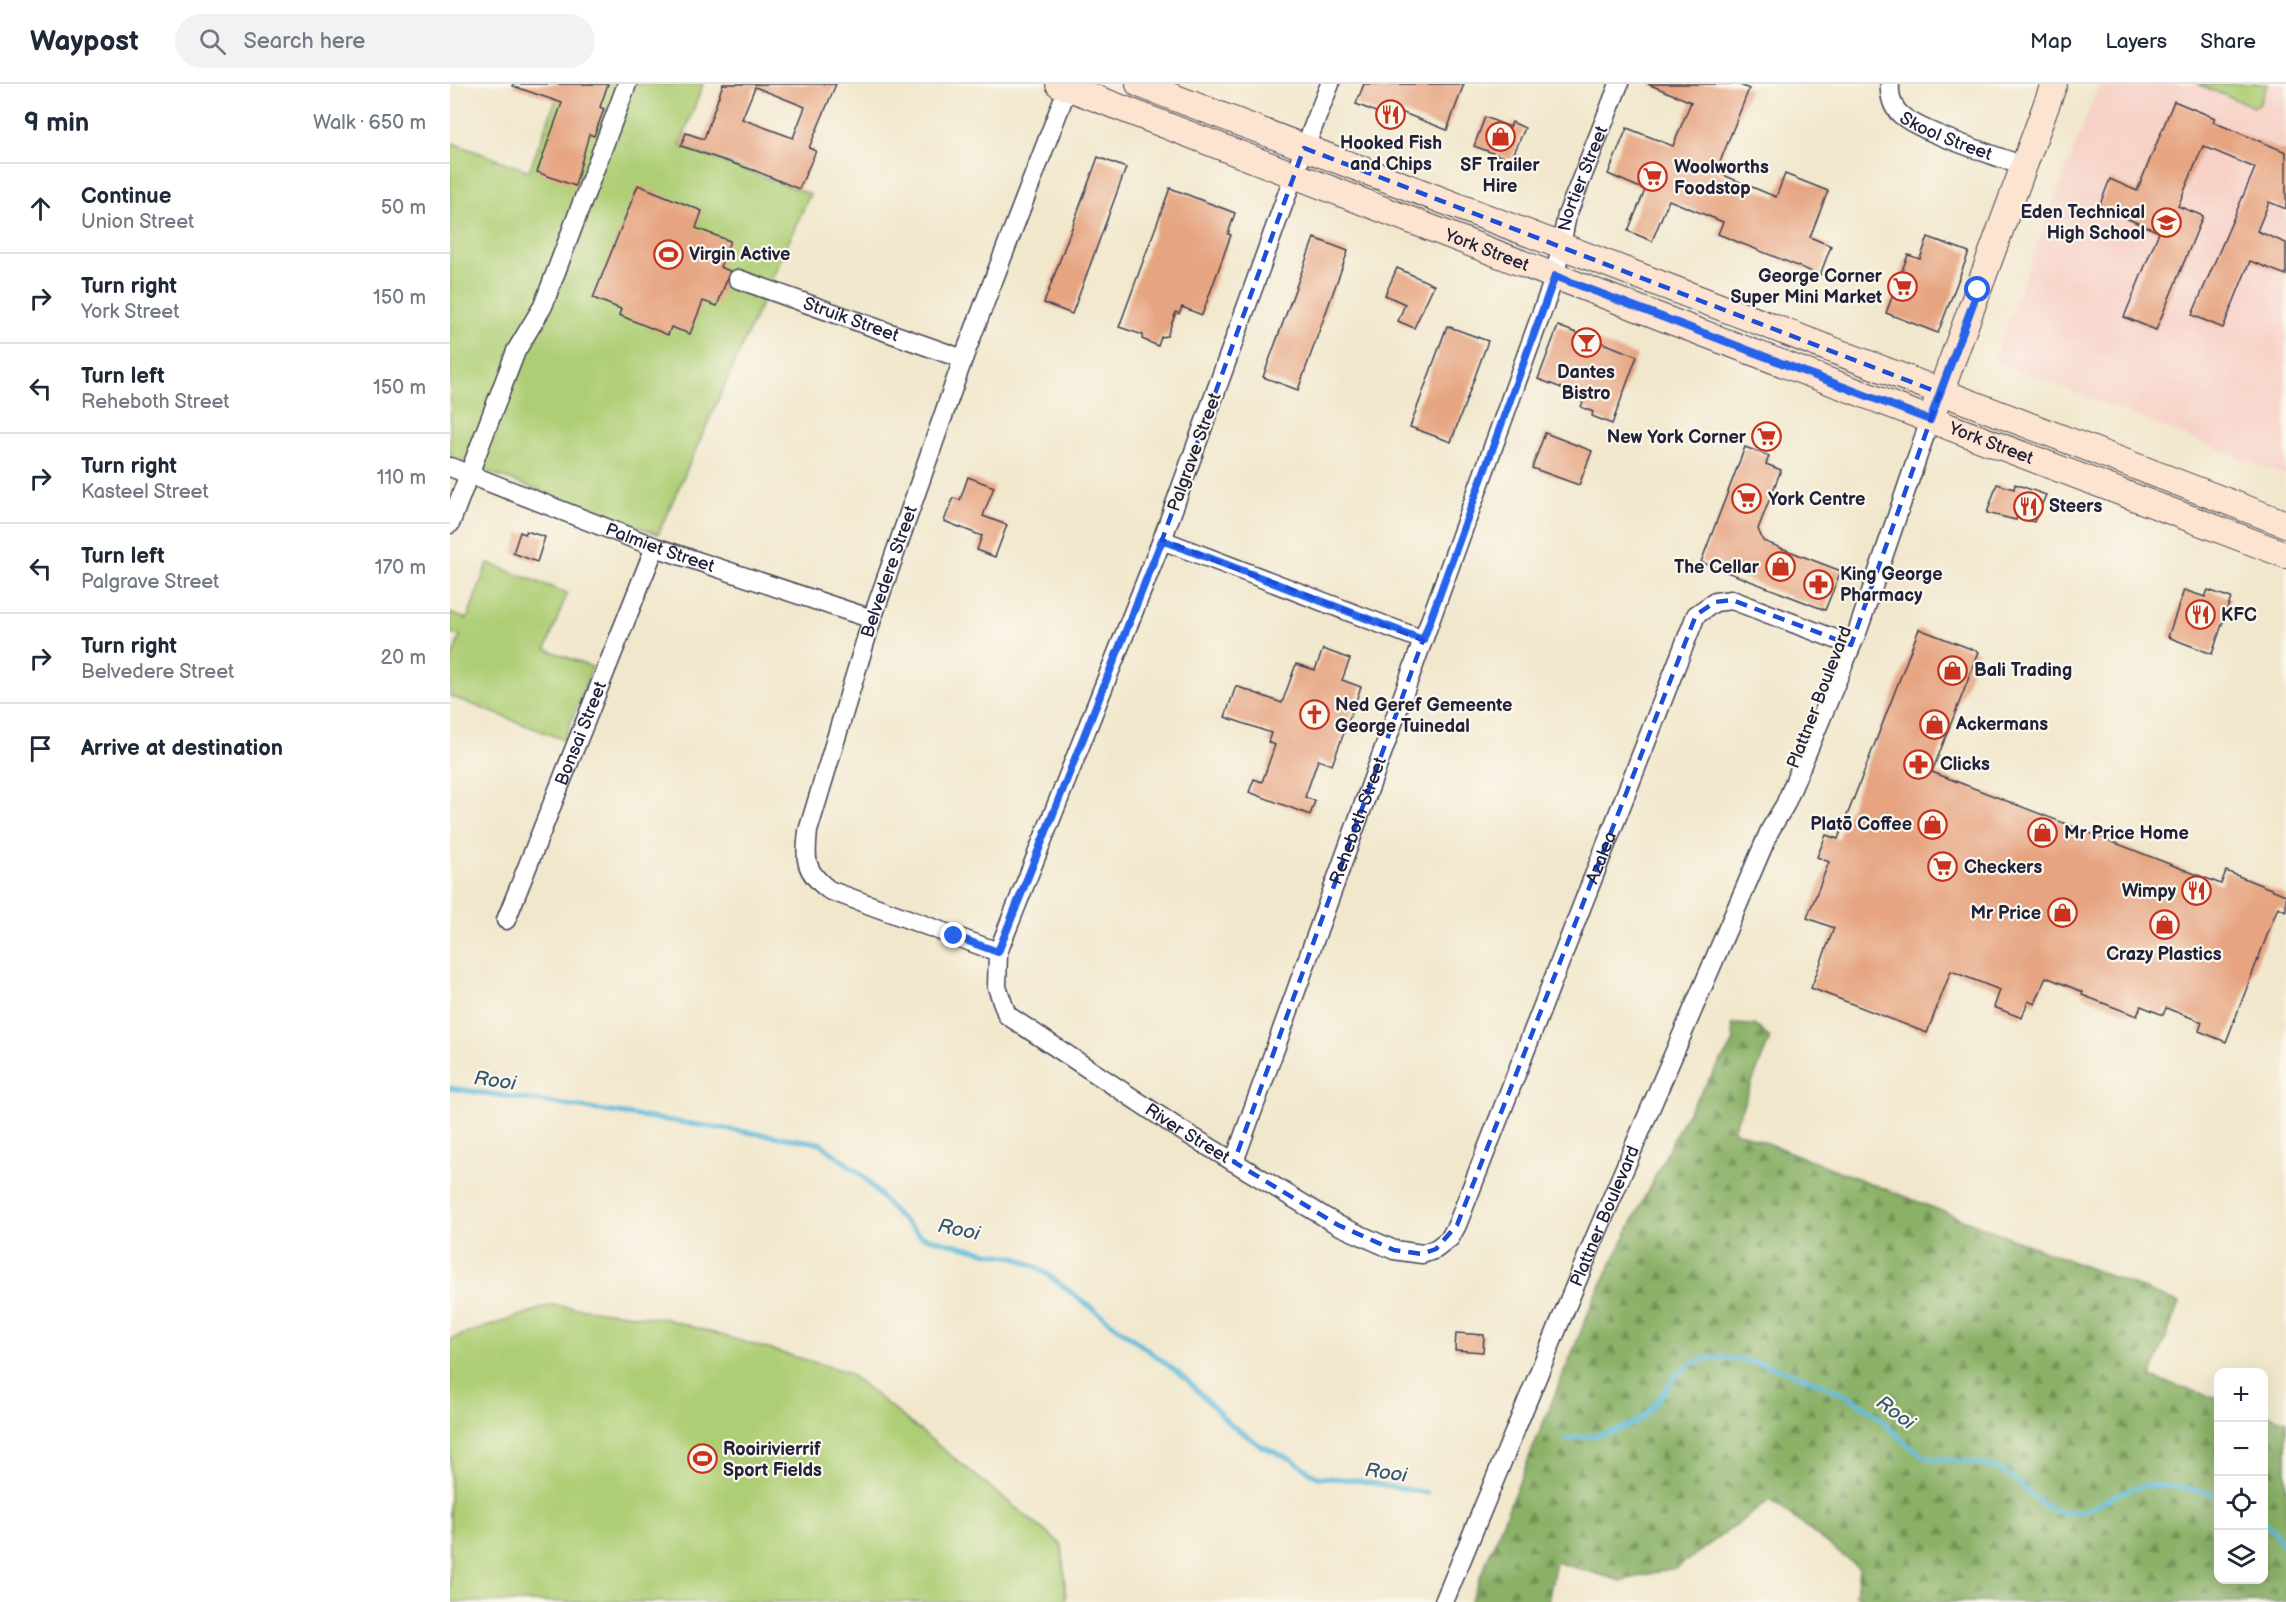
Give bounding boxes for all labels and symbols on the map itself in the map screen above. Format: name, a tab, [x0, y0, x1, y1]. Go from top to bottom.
restaurant icon: Hooked Fish and Chips	[1375, 98, 1407, 130]
street label: Skool Street	[1895, 107, 1995, 165]
shop icon: SF Trailer Hire	[1484, 120, 1516, 152]
street label: Nortier Street	[1554, 122, 1613, 233]
place label: Hooked Fish and Chips	[1340, 133, 1442, 175]
place label: SF Trailer Hire	[1460, 155, 1540, 197]
place label: Woolworths Foodstop	[1674, 157, 1769, 199]
supermarket icon: Woolworths Foodstop	[1637, 161, 1669, 193]
place label: Eden Technical High School	[2020, 202, 2145, 244]
school or university icon: Eden Technical High School	[2150, 206, 2182, 238]
street label: York Street	[1441, 224, 1532, 276]
sports icon: Virgin Active	[652, 238, 684, 270]
place label: Virgin Active	[689, 244, 790, 265]
place label: George Corner Super Mini Market	[1731, 266, 1883, 308]
supermarket icon: George Corner Super Mini Market	[1887, 270, 1919, 302]
route start	[1964, 276, 1990, 302]
street label: Struik Street	[800, 293, 902, 346]
bar icon: Dantes Bistro	[1570, 327, 1602, 359]
place label: Dantes Bistro	[1557, 362, 1615, 404]
street label: Palgrave Street	[1163, 390, 1226, 514]
street label: York Street	[1945, 417, 2037, 469]
supermarket icon: New York Corner	[1751, 421, 1783, 453]
place label: New York Corner	[1607, 427, 1747, 448]
supermarket icon: York Centre	[1731, 483, 1763, 515]
place label: York Centre	[1768, 489, 1865, 510]
restaurant icon: Steers	[2012, 490, 2044, 522]
place label: Steers	[2049, 496, 2103, 517]
street label: Belvedere Street	[857, 503, 922, 640]
street label: Palmiet Street	[602, 519, 717, 577]
shop icon: The Cellar	[1764, 551, 1796, 583]
place label: The Cellar	[1674, 557, 1760, 578]
place label: King George Pharmacy	[1840, 564, 1943, 606]
pharmacy icon: King George Pharmacy	[1803, 568, 1835, 600]
restaurant icon: KFC	[2184, 599, 2216, 631]
place label: KFC	[2221, 605, 2257, 626]
street label: Plattner Boulevard	[1783, 623, 1856, 771]
shop icon: Bali Trading	[1937, 654, 1969, 686]
place label: Bali Trading	[1974, 660, 2072, 681]
street label: Bonsai Street	[551, 678, 611, 789]
place label: Ned Geref Gemeente George Tuinedal	[1335, 695, 1512, 737]
church icon: Ned Geref Gemeente George Tuinedal	[1298, 699, 1330, 731]
shop icon: Ackermans	[1919, 708, 1951, 740]
place label: Ackermans	[1955, 714, 2048, 735]
pharmacy icon: Clicks	[1903, 748, 1935, 780]
street label: Reheboth Street	[1325, 754, 1391, 887]
place label: Clicks	[1940, 754, 1990, 775]
shop icon: Platō Coffee	[1917, 808, 1949, 840]
place label: Platō Coffee	[1810, 814, 1912, 835]
shop icon: Mr Price Home	[2027, 817, 2059, 849]
place label: Mr Price Home	[2064, 823, 2189, 844]
street label: Azalea	[1582, 829, 1621, 887]
supermarket icon: Checkers	[1927, 851, 1959, 883]
place label: Checkers	[1964, 857, 2042, 878]
restaurant icon: Wimpy	[2181, 875, 2213, 907]
place label: Wimpy	[2122, 881, 2177, 902]
shop icon: Mr Price	[2046, 897, 2078, 929]
place label: Mr Price	[1970, 903, 2041, 924]
shop icon: Crazy Plastics	[2148, 909, 2180, 941]
route end	[940, 922, 966, 948]
place label: Crazy Plastics	[2106, 944, 2222, 965]
water label: Rooi	[472, 1066, 519, 1096]
street label: River Street	[1141, 1099, 1234, 1168]
street label: Plattner Boulevard	[1566, 1143, 1644, 1290]
water label: Rooi	[936, 1214, 983, 1246]
water label: Rooi	[1871, 1391, 1921, 1436]
place label: Rooirivierrif Sport Fields	[723, 1439, 822, 1481]
sports icon: Rooirivierrif Sport Fields	[686, 1443, 718, 1475]
water label: Rooi	[1363, 1458, 1410, 1488]

